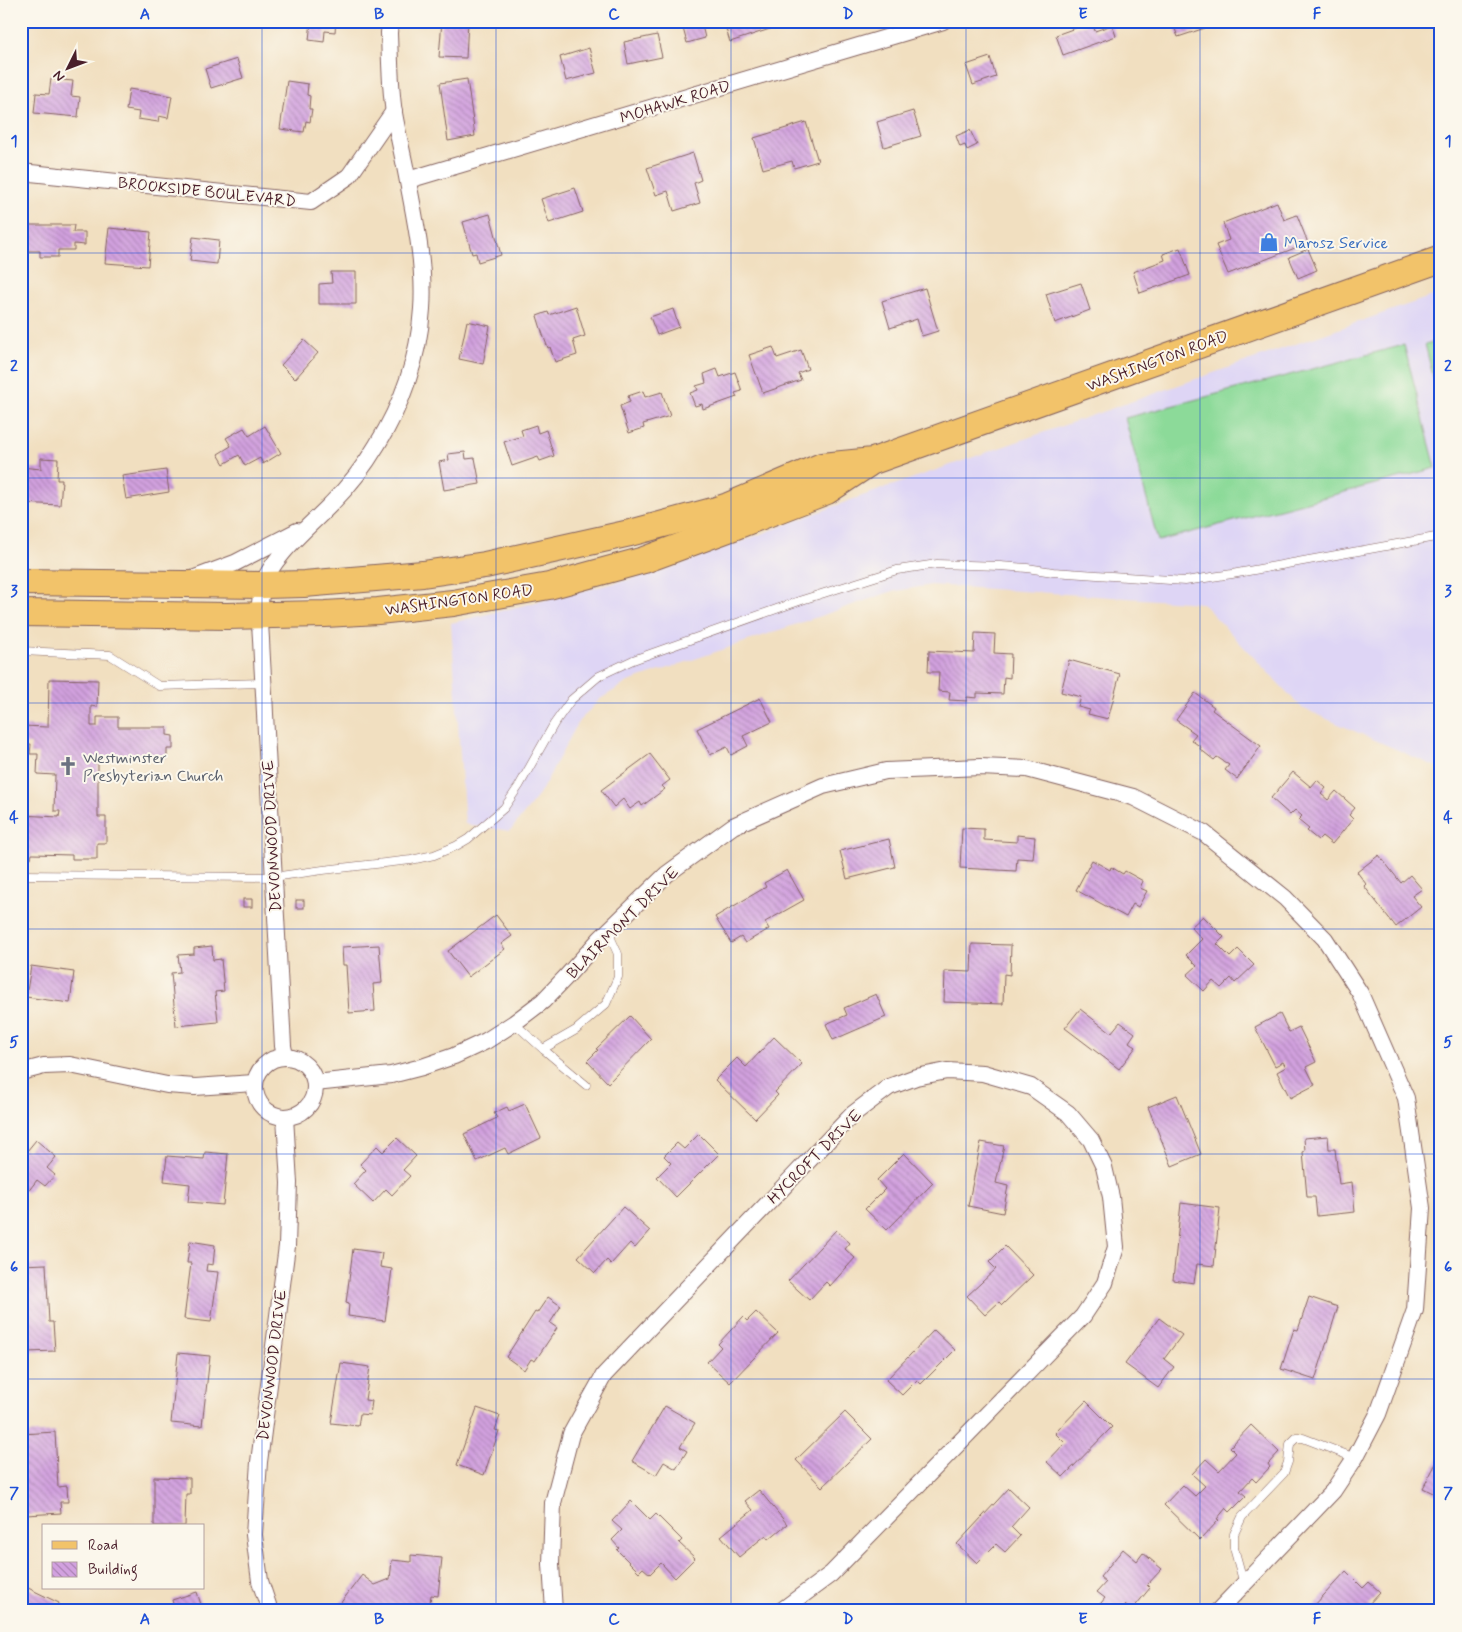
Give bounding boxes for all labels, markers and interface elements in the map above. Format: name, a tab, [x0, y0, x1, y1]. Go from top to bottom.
text: A	[140, 4, 150, 25]
text: B	[374, 4, 384, 25]
text: C	[608, 4, 620, 25]
text: D	[842, 4, 854, 25]
text: E	[1078, 4, 1088, 25]
text: F	[1313, 4, 1322, 25]
north arrow	[42, 42, 92, 92]
text: N	[49, 67, 69, 86]
street label: MOHAWK ROAD	[618, 76, 733, 129]
text: 1	[10, 131, 18, 152]
text: 1	[1444, 131, 1452, 152]
street label: BROOKSIDE BOULEVARD	[117, 173, 297, 212]
shop icon: Marosz Service	[1258, 231, 1280, 253]
place label: Marosz Service	[1284, 233, 1388, 254]
street label: WASHINGTON ROAD	[1084, 326, 1231, 397]
text: 2	[10, 356, 18, 377]
text: 2	[1444, 356, 1452, 377]
street label: WASHINGTON ROAD	[384, 580, 535, 621]
text: 3	[10, 581, 18, 602]
text: 3	[1444, 581, 1452, 602]
place label: Westminster Presbyterian Church	[83, 748, 224, 787]
church icon: Westminster Presbyterian Church	[57, 755, 79, 777]
street label: DEVONWOOD DRIVE	[258, 759, 287, 912]
text: 4	[9, 807, 19, 828]
text: 4	[1443, 807, 1453, 828]
street label: BLAIRMONT DRIVE	[562, 862, 684, 984]
text: 5	[9, 1032, 19, 1053]
text: 5	[1443, 1032, 1453, 1053]
street label: HYCROFT DRIVE	[763, 1105, 867, 1209]
text: 6	[10, 1257, 18, 1278]
text: 6	[1444, 1257, 1452, 1278]
street label: DEVONWOOD DRIVE	[253, 1288, 292, 1442]
text: 7	[9, 1483, 19, 1504]
text: 7	[1443, 1483, 1453, 1504]
legend	[42, 1524, 205, 1590]
text: Road	[88, 1536, 118, 1556]
text: Building	[88, 1560, 138, 1581]
text: A	[140, 1609, 150, 1630]
text: B	[374, 1609, 384, 1630]
text: C	[608, 1609, 620, 1630]
text: D	[842, 1609, 854, 1630]
text: E	[1078, 1609, 1088, 1630]
text: F	[1313, 1609, 1322, 1630]

